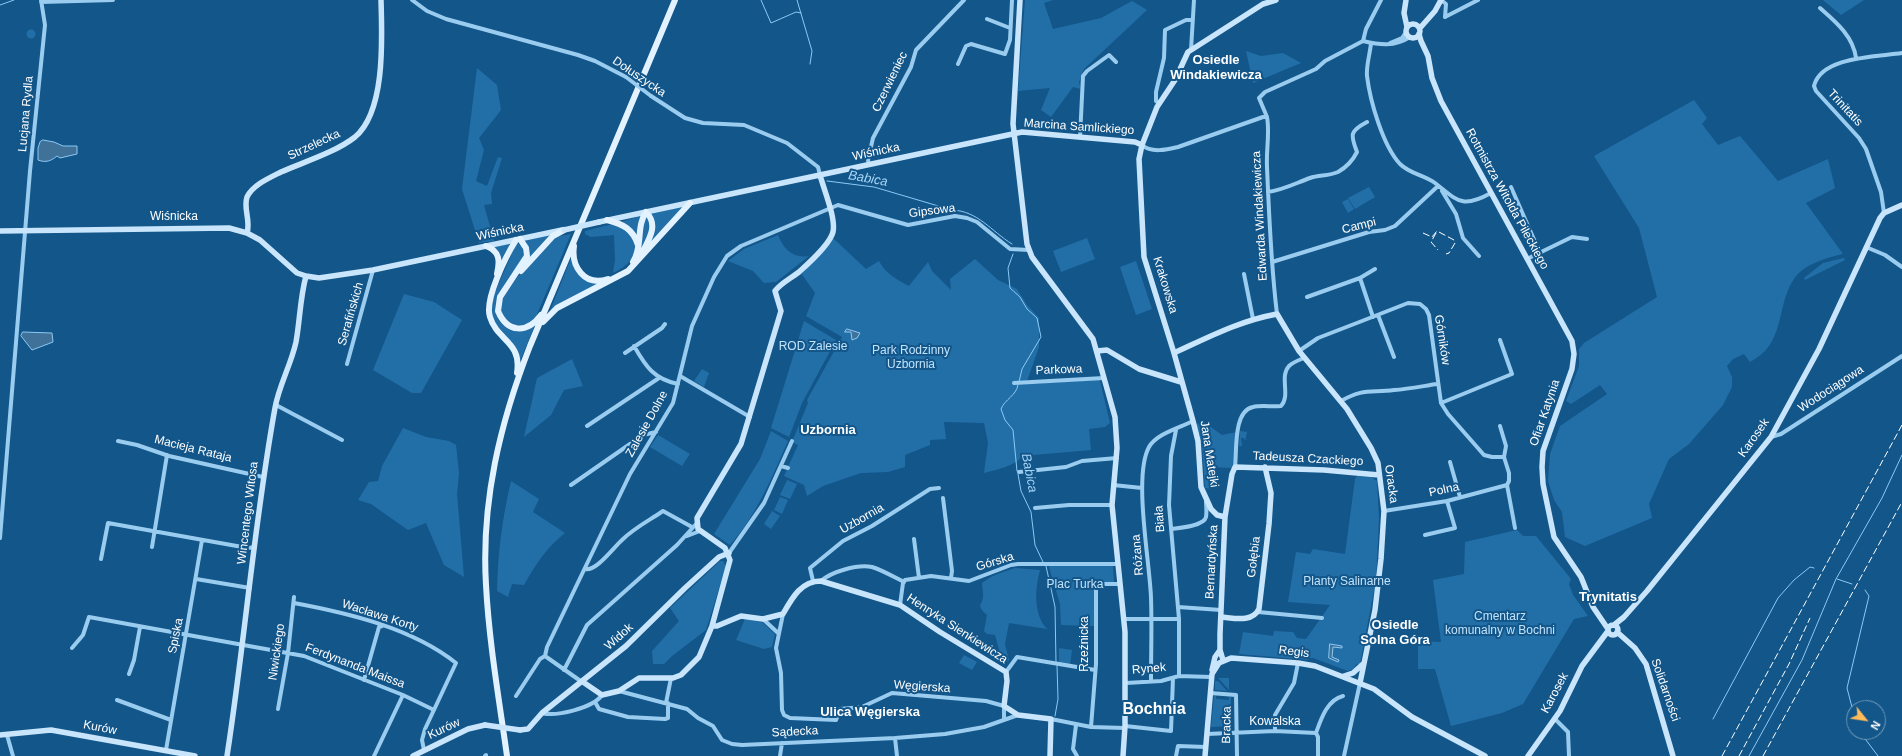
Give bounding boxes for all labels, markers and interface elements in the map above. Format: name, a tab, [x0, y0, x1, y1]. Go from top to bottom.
street label: Czerwieniec	[869, 49, 911, 115]
district label: Osiedle Windakiewicza	[1170, 52, 1262, 83]
street label: Dołuszycka	[610, 54, 668, 100]
street label: Lucjana Rydla	[16, 75, 36, 153]
street label: Trinitatis	[1824, 87, 1866, 129]
street label: Marcina Samlickiego	[1023, 116, 1135, 138]
street label: Rotmistrza Witolda Pileckiego	[1462, 126, 1552, 272]
street label: Strzelecka	[286, 127, 342, 163]
street label: Wiśnicka	[851, 140, 901, 164]
street label: Edwarda Windakiewicza	[1249, 151, 1271, 281]
water label: Babica	[847, 168, 889, 190]
street label: Gipsowa	[908, 201, 956, 221]
street label: Wiśnicka	[150, 210, 198, 224]
street label: Campi	[1340, 215, 1378, 237]
street label: Wiśnicka	[475, 220, 525, 244]
street label: Krakowska	[1150, 255, 1180, 315]
street label: Serafińskich	[335, 281, 367, 347]
street label: Górników	[1431, 314, 1453, 366]
park label: ROD Zalesie	[779, 340, 847, 354]
park label: Park Rodzinny Uzbornia	[872, 344, 950, 372]
street label: Parkowa	[1035, 362, 1083, 378]
street label: Wodociągowa	[1796, 362, 1866, 416]
street label: Ofiar Katynia	[1527, 378, 1563, 448]
street label: Zalesie Dolne	[623, 388, 671, 460]
street label: Karosek	[1735, 416, 1773, 460]
street label: Jana Matejki	[1197, 420, 1221, 488]
district label: Uzbornia	[800, 422, 856, 438]
street label: Macieja Rataja	[153, 432, 233, 466]
street label: Tadeusza Czackiego	[1252, 449, 1364, 469]
water label: Babica	[1018, 452, 1040, 494]
street label: Wincentego Witosa	[235, 461, 261, 565]
street label: Oracka	[1381, 464, 1401, 504]
street label: Polna	[1427, 480, 1461, 500]
street label: Uzbornia	[838, 501, 886, 537]
street label: Biała	[1152, 505, 1168, 533]
street label: Bernardyńska	[1203, 525, 1221, 599]
street label: Różana	[1129, 534, 1147, 576]
street label: Gołębia	[1244, 536, 1264, 578]
street label: Górska	[974, 549, 1016, 575]
park label: Planty Salinarne	[1303, 575, 1391, 589]
park label: Plac Turka	[1047, 578, 1103, 592]
district label: Trynitatis	[1579, 589, 1637, 605]
street label: Henryka Sienkiewicza	[904, 591, 1010, 667]
street label: Wacława Korty	[340, 597, 420, 635]
park label: Cmentarz komunalny w Bochni	[1445, 610, 1555, 638]
street label: Rzeźnicka	[1078, 616, 1092, 672]
street label: Spiska	[165, 617, 187, 655]
district label: Osiedle Solna Góra	[1360, 617, 1430, 648]
street label: Widok	[602, 620, 636, 654]
street label: Niwickiego	[266, 623, 288, 681]
street label: Ferdynanda Maissa	[303, 640, 407, 692]
street label: Regis	[1278, 643, 1310, 661]
street label: Solidarności	[1648, 657, 1682, 723]
street label: Rynek	[1131, 660, 1167, 678]
street label: Karosek	[1538, 670, 1572, 716]
street label: Węgierska	[893, 678, 951, 696]
district label: Bochnia	[1122, 700, 1186, 720]
north arrow	[1846, 700, 1886, 740]
district label: Ulica Węgierska	[820, 704, 920, 720]
street label: Bracka	[1219, 706, 1235, 744]
street label: Kurów	[426, 715, 462, 743]
street label: Kowalska	[1249, 715, 1301, 729]
street label: Kurów	[82, 718, 118, 738]
text: N	[1868, 719, 1883, 732]
street label: Sądecka	[771, 724, 819, 740]

